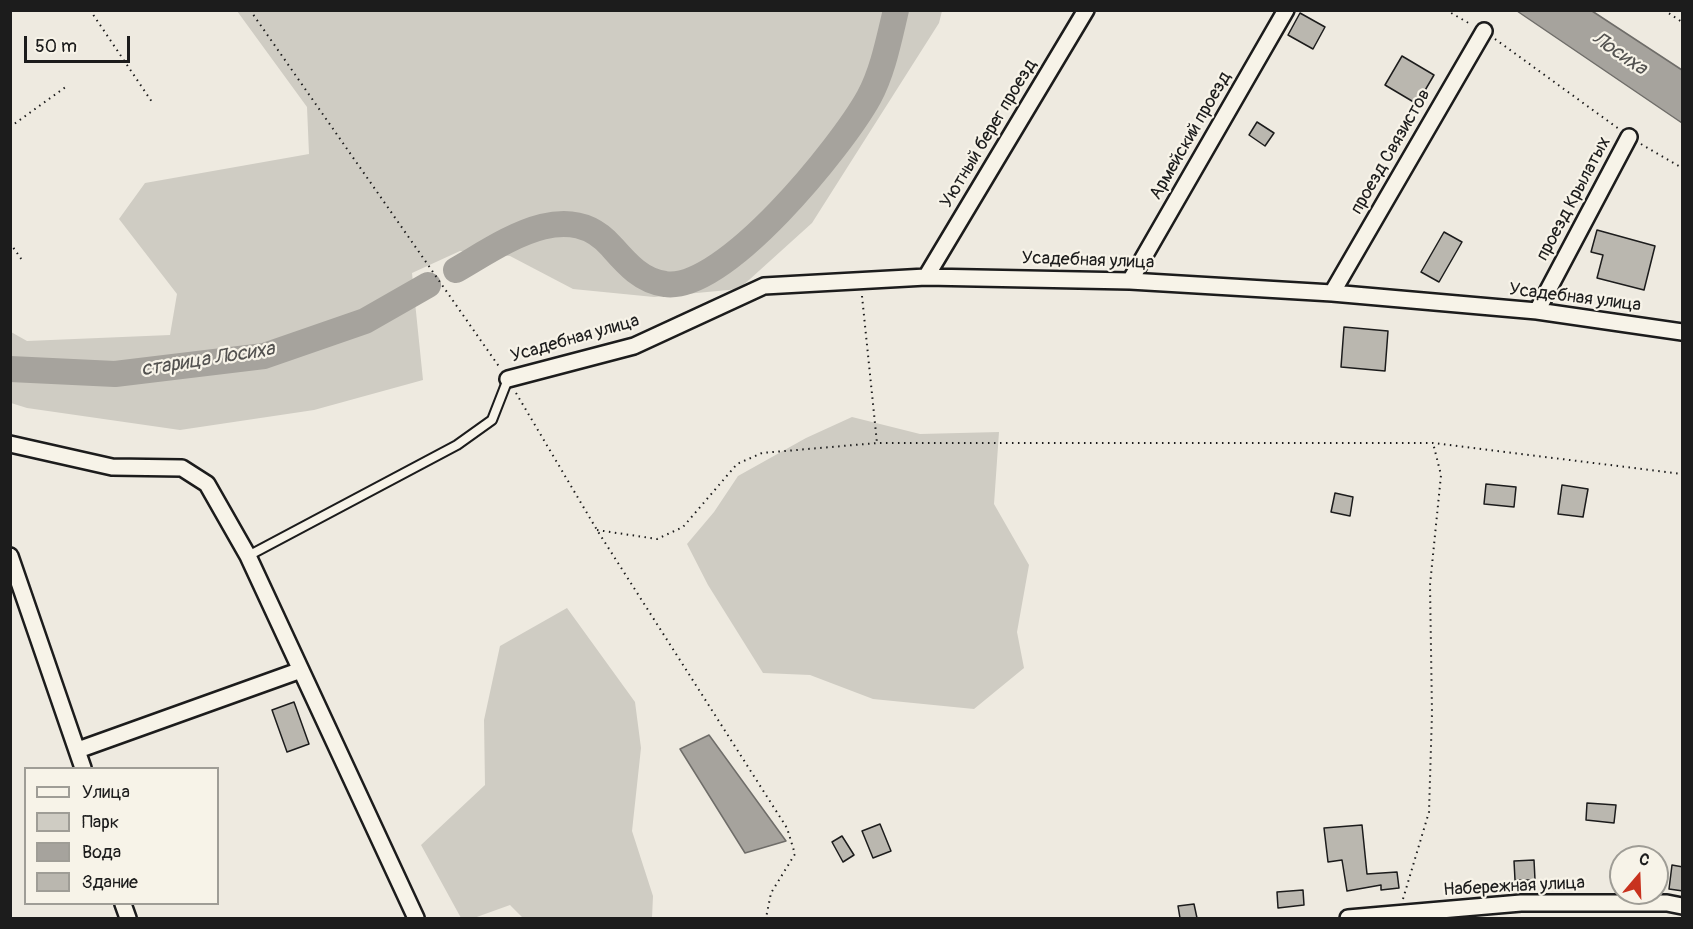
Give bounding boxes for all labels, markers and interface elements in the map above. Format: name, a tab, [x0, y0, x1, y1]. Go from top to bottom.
scale bar	[27, 24, 134, 62]
water label: Лосиха	[1587, 27, 1651, 81]
text: 50 m	[35, 35, 77, 58]
street label: Уютный берег проезд	[936, 56, 1042, 212]
street label: Армейский проезд	[1146, 68, 1236, 204]
street label: проезд Связистов	[1346, 86, 1436, 218]
street label: проезд Крылатых	[1532, 133, 1616, 265]
street label: Усадебная улица	[1021, 248, 1155, 274]
street label: Усадебная улица	[1508, 279, 1642, 317]
street label: Усадебная улица	[508, 310, 642, 368]
water label: старица Лосиха	[140, 338, 276, 382]
legend	[24, 767, 219, 905]
text: Улица	[82, 781, 130, 804]
text: Парк	[82, 811, 119, 834]
text: Вода	[82, 841, 121, 864]
north arrow	[1609, 845, 1669, 905]
text: С	[1636, 849, 1652, 871]
text: Здание	[82, 871, 138, 894]
street label: Набережная улица	[1443, 873, 1585, 901]

